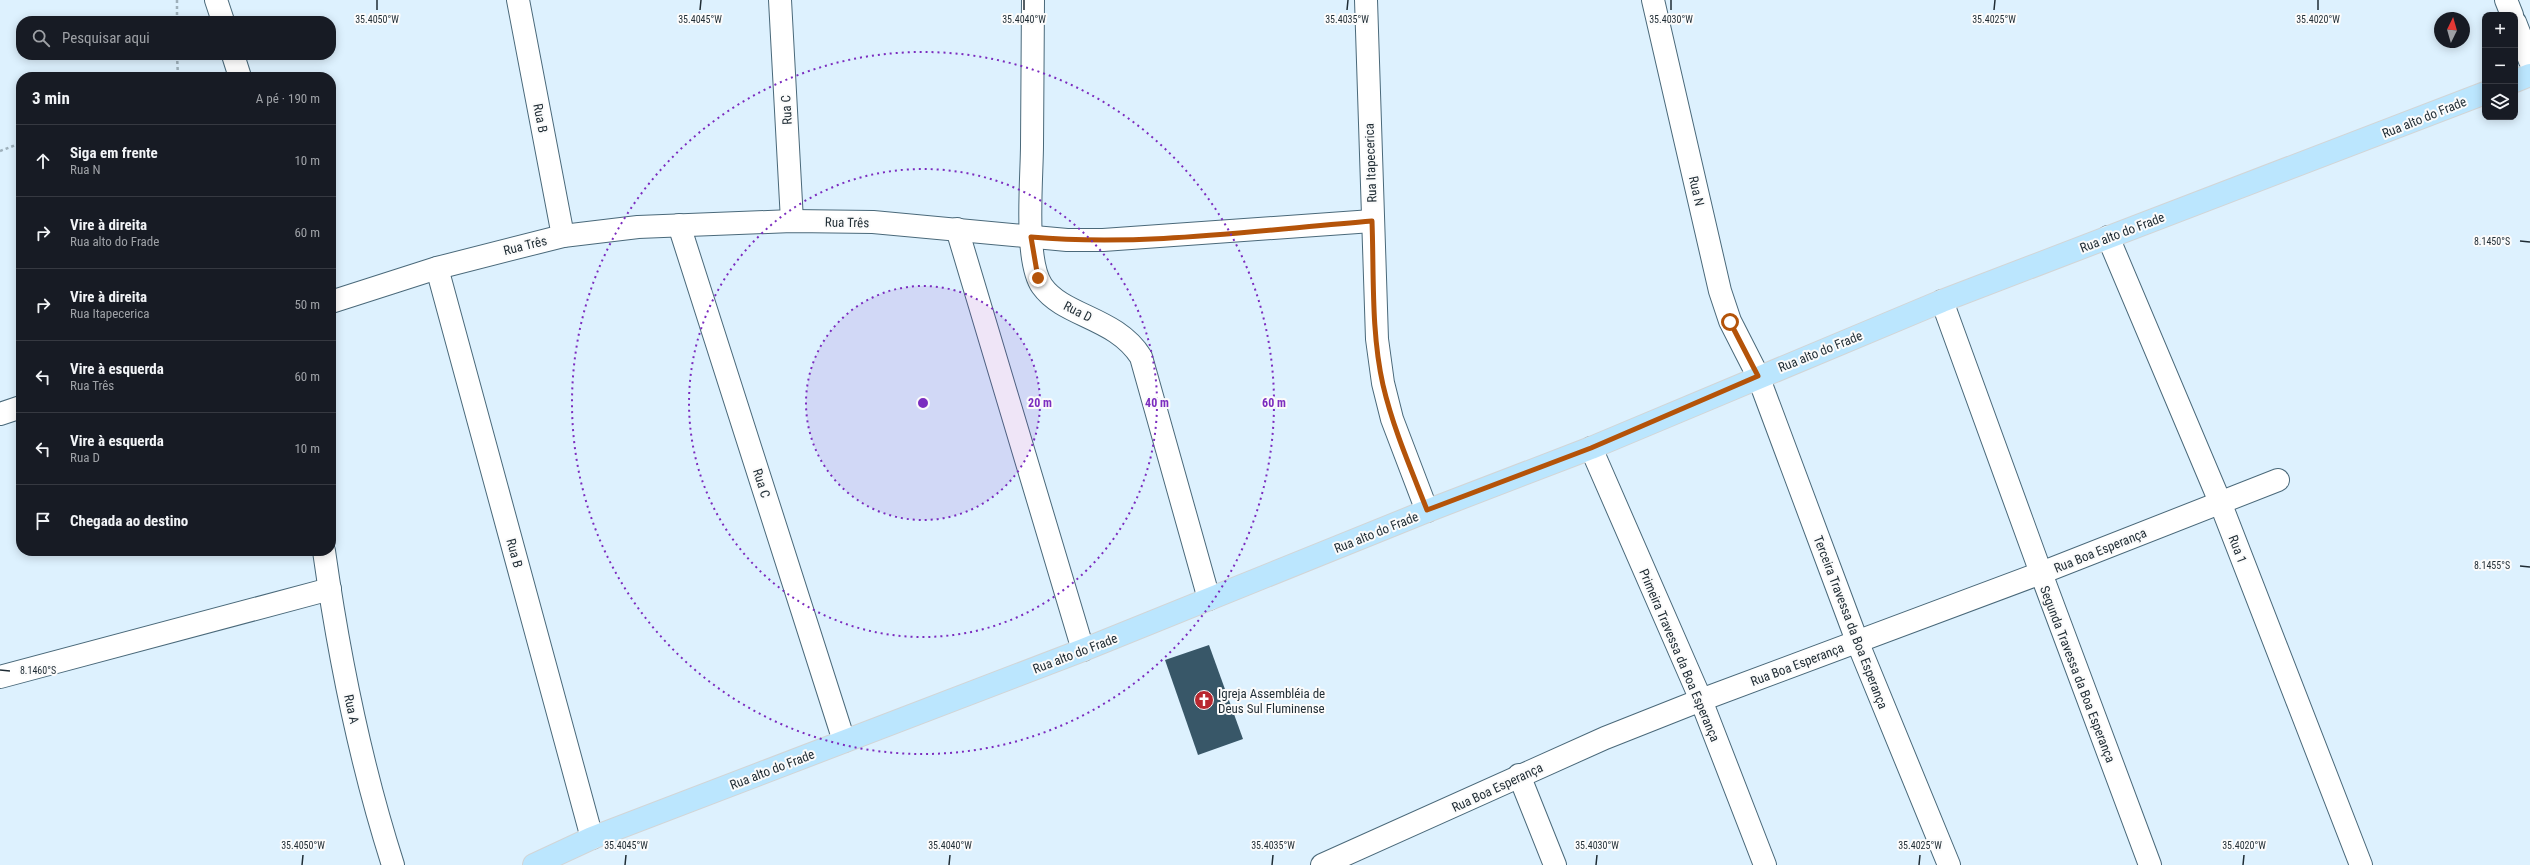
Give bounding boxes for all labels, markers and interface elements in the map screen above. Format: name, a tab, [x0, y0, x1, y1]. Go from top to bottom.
north arrow	[2434, 12, 2470, 48]
map controls	[2482, 12, 2518, 120]
button: +	[2482, 12, 2518, 48]
text: 35.4050°W	[355, 14, 399, 25]
text: 35.4045°W	[678, 14, 722, 25]
text: 35.4040°W	[1002, 14, 1046, 25]
text: 35.4035°W	[1325, 14, 1369, 25]
text: 35.4030°W	[1649, 14, 1693, 25]
text: 35.4025°W	[1972, 14, 2016, 25]
text: 35.4020°W	[2296, 14, 2340, 25]
search box	[16, 16, 336, 60]
icon: search	[30, 27, 52, 49]
text: Pesquisar aqui	[62, 29, 150, 47]
button: −	[2482, 48, 2518, 84]
button: layers	[2482, 84, 2518, 120]
text: 3 min	[32, 88, 70, 108]
text: A pé · 190 m	[256, 91, 320, 106]
street label: Rua alto do Frade	[2380, 94, 2468, 141]
street label: Rua C	[778, 95, 795, 125]
street label: Rua B	[530, 102, 551, 134]
street label: Rua Itapecerica	[1362, 123, 1379, 203]
text: Siga em frente	[70, 144, 158, 162]
icon: ahead	[32, 150, 54, 172]
text: 10 m	[294, 153, 320, 168]
text: Rua N	[70, 162, 100, 177]
street label: Rua N	[1686, 175, 1707, 208]
street label: Rua alto do Frade	[2078, 209, 2167, 255]
street label: Rua Três	[825, 215, 869, 230]
text: Vire à direita	[70, 216, 147, 234]
icon: right	[32, 222, 54, 244]
text: 60 m	[294, 225, 320, 240]
street label: Rua Três	[502, 233, 548, 258]
text: Rua alto do Frade	[70, 234, 159, 249]
text: 8.1450°S	[2474, 236, 2510, 247]
route end	[1029, 269, 1047, 287]
text: Vire à direita	[70, 288, 147, 306]
icon: right	[32, 294, 54, 316]
text: 50 m	[294, 297, 320, 312]
street label: Rua D	[1061, 298, 1094, 325]
text: Rua Itapecerica	[70, 306, 150, 321]
route start	[1721, 313, 1739, 331]
street label: Rua alto do Frade	[1776, 328, 1864, 375]
text: Vire à esquerda	[70, 360, 164, 378]
icon: left	[32, 366, 54, 388]
text: 60 m	[294, 369, 320, 384]
text: Rua Três	[70, 378, 114, 393]
centre of rings	[916, 396, 930, 410]
text: 20 m	[1028, 396, 1052, 410]
text: 40 m	[1145, 396, 1169, 410]
text: 60 m	[1262, 396, 1286, 410]
text: Vire à esquerda	[70, 432, 164, 450]
icon: left	[32, 438, 54, 460]
text: 10 m	[294, 441, 320, 456]
text: Rua D	[70, 450, 100, 465]
street label: Rua C	[750, 467, 773, 500]
street label: Rua alto do Frade	[1332, 509, 1420, 556]
icon: arrive	[32, 510, 54, 532]
text: Chegada ao destino	[70, 512, 188, 530]
street label: Rua Boa Esperança	[2052, 525, 2149, 576]
street label: Terceira Travessa da Boa Esperança	[1810, 533, 1891, 711]
street label: Rua 1	[2225, 533, 2250, 565]
street label: Rua B	[503, 537, 526, 569]
text: 8.1455°S	[2474, 560, 2510, 571]
street label: Primeira Travessa da Boa Esperança	[1636, 567, 1723, 744]
street label: Segunda Travessa da Boa Esperança	[2037, 584, 2118, 765]
street label: Rua alto do Frade	[1031, 630, 1120, 676]
street label: Rua Boa Esperança	[1748, 640, 1846, 689]
text: 8.1460°S	[20, 665, 56, 676]
place label: Igreja Assembléia de Deus Sul Fluminense	[1218, 686, 1325, 716]
church icon: Igreja Assembléia de Deus Sul Fluminense	[1193, 689, 1215, 711]
street label: Rua A	[341, 693, 362, 726]
street label: Rua alto do Frade	[728, 746, 817, 792]
street label: Rua Boa Esperança	[1449, 760, 1545, 815]
text: 35.4050°W	[281, 840, 325, 851]
text: 35.4045°W	[604, 840, 648, 851]
text: 35.4040°W	[928, 840, 972, 851]
text: 35.4035°W	[1251, 840, 1295, 851]
text: 35.4030°W	[1575, 840, 1619, 851]
text: 35.4025°W	[1898, 840, 1942, 851]
text: 35.4020°W	[2222, 840, 2266, 851]

